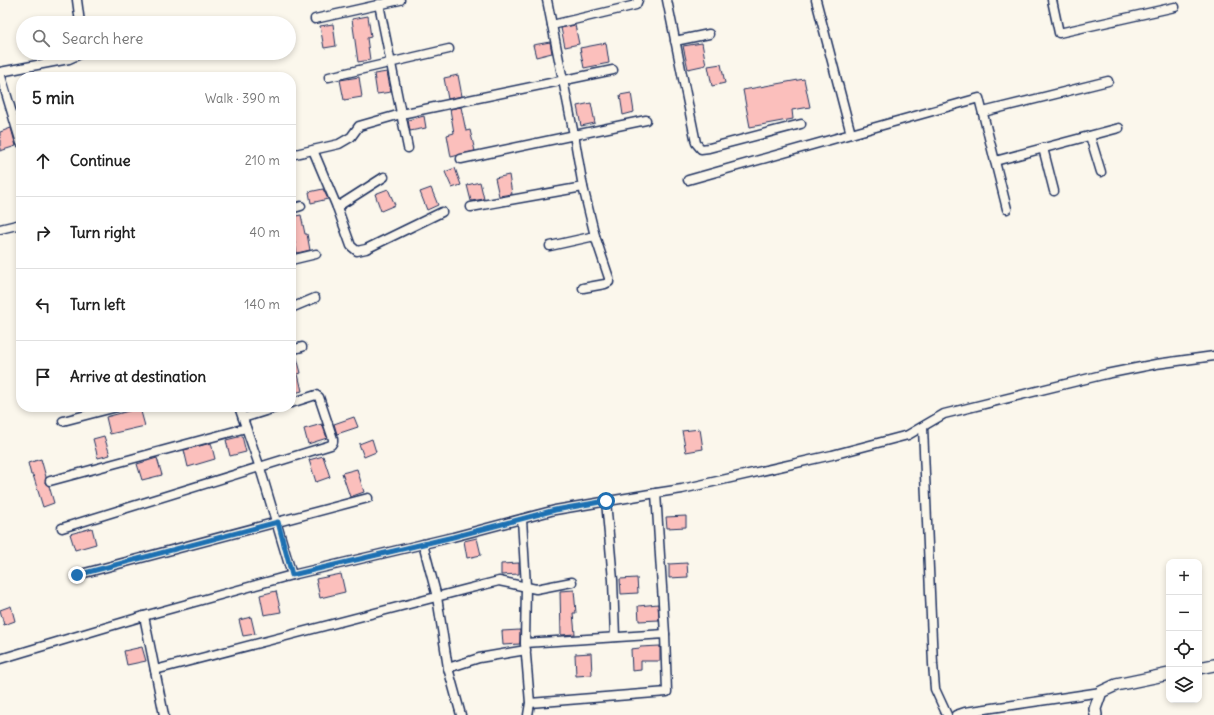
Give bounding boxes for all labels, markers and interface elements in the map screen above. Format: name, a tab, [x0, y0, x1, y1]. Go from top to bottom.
search box	[16, 16, 296, 60]
icon: search	[30, 27, 52, 49]
text: Search here	[62, 29, 143, 48]
text: 5 min	[32, 87, 74, 109]
text: Walk · 390 m	[205, 90, 280, 107]
icon: ahead	[32, 150, 54, 172]
text: Continue	[70, 151, 131, 170]
text: 210 m	[245, 152, 280, 169]
icon: right	[32, 222, 54, 244]
text: Turn right	[70, 223, 135, 242]
text: 40 m	[249, 224, 280, 241]
icon: left	[32, 294, 54, 316]
text: Turn left	[70, 295, 125, 314]
text: 140 m	[244, 296, 280, 313]
icon: arrive	[32, 366, 54, 388]
text: Arrive at destination	[70, 367, 206, 386]
route start	[597, 492, 615, 510]
map controls	[1166, 559, 1202, 703]
button: +	[1166, 559, 1202, 595]
route end	[68, 566, 86, 584]
button: −	[1166, 595, 1202, 631]
button: locate	[1166, 631, 1202, 667]
button: layers	[1166, 667, 1202, 703]

